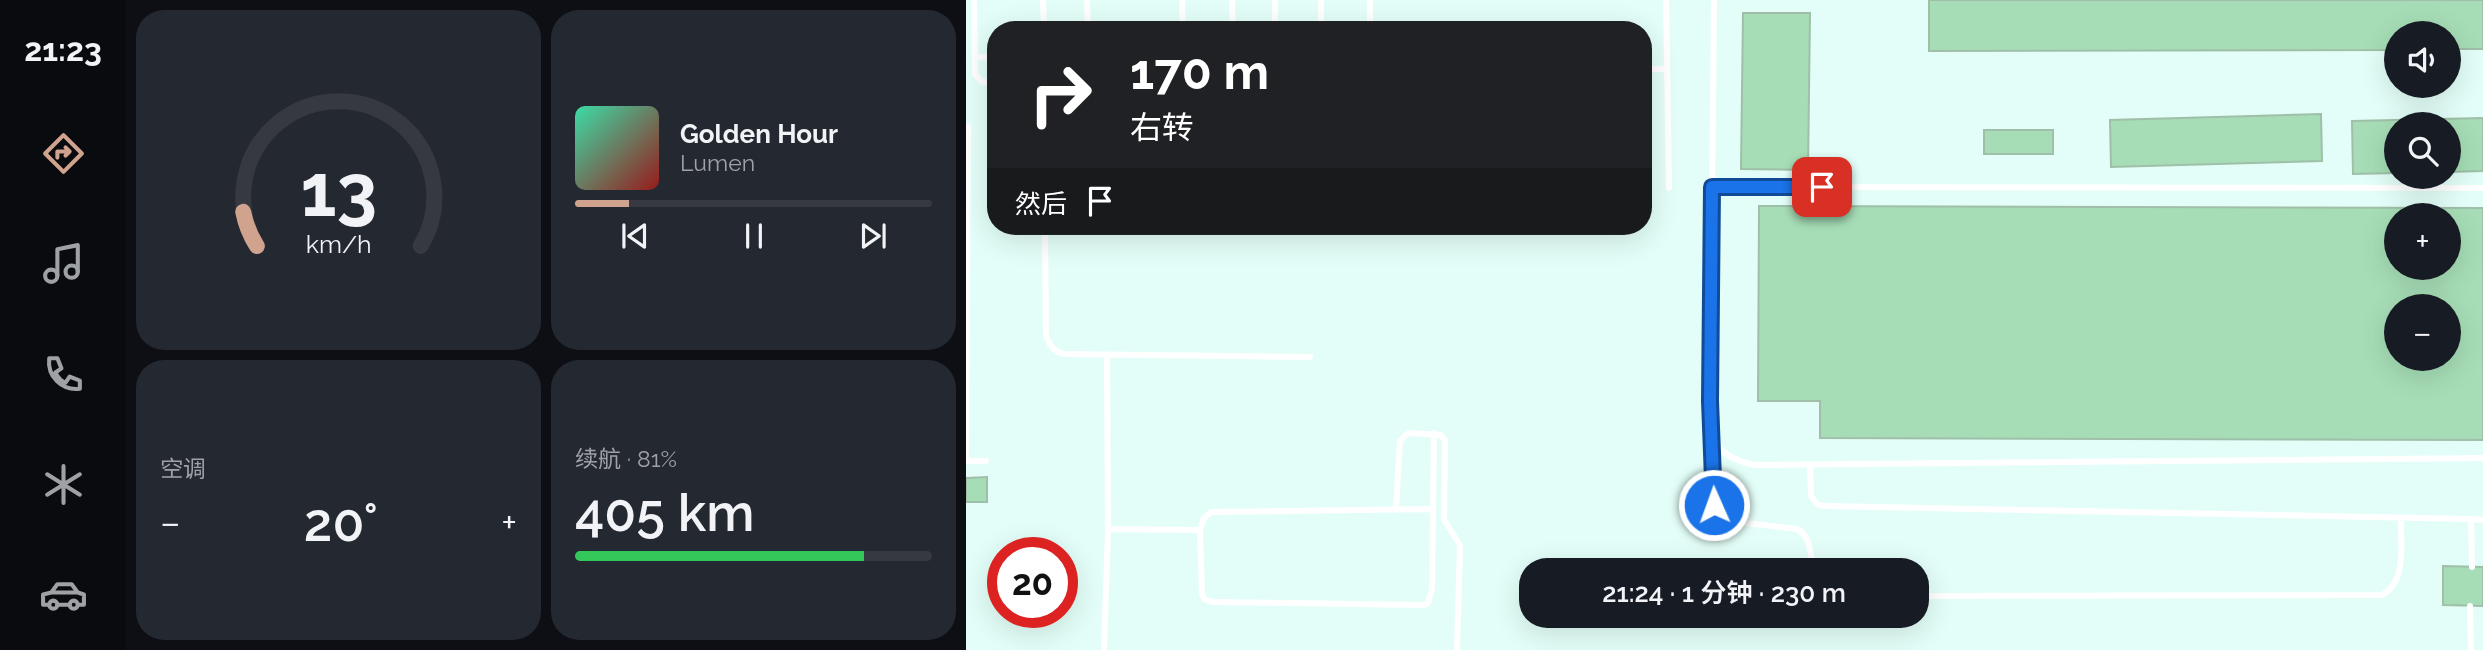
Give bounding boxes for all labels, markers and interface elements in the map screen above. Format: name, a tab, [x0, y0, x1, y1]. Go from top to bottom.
map controls	[2384, 21, 2461, 371]
button: sound	[2384, 21, 2461, 98]
text: 21:23	[24, 31, 102, 68]
text: 170 m	[1130, 43, 1269, 100]
icon: right	[1015, 49, 1106, 140]
text: 右转	[1130, 109, 1194, 146]
button: search	[2384, 112, 2461, 189]
text: Golden Hour	[680, 119, 838, 149]
icon: directions	[39, 129, 88, 178]
text: 13	[300, 149, 377, 234]
text: Lumen	[680, 149, 755, 176]
pin	[1792, 157, 1852, 217]
icon: arrive	[1803, 168, 1841, 206]
icon: arrive	[1081, 182, 1119, 220]
text: 然后	[1015, 189, 1067, 219]
button: +	[2384, 203, 2461, 280]
icon: previous	[616, 217, 654, 255]
icon: pause	[735, 217, 773, 255]
icon: next	[854, 217, 892, 255]
text: km/h	[306, 229, 371, 259]
icon: music	[39, 239, 88, 288]
button: −	[2384, 294, 2461, 371]
icon: phone	[39, 350, 88, 399]
text: 续航 · 81%	[575, 445, 677, 472]
text: 空调	[160, 455, 206, 482]
icon: climate	[39, 460, 88, 509]
position arrow	[1677, 468, 1751, 542]
text: 405 km	[575, 482, 754, 543]
text: 20°	[304, 492, 378, 553]
text: −	[160, 500, 180, 545]
text: +	[501, 500, 517, 545]
speed limit sign: 20	[987, 537, 1078, 628]
icon: car	[39, 570, 88, 619]
text: 21:24 · 1 分钟 · 230 m	[1602, 578, 1846, 608]

